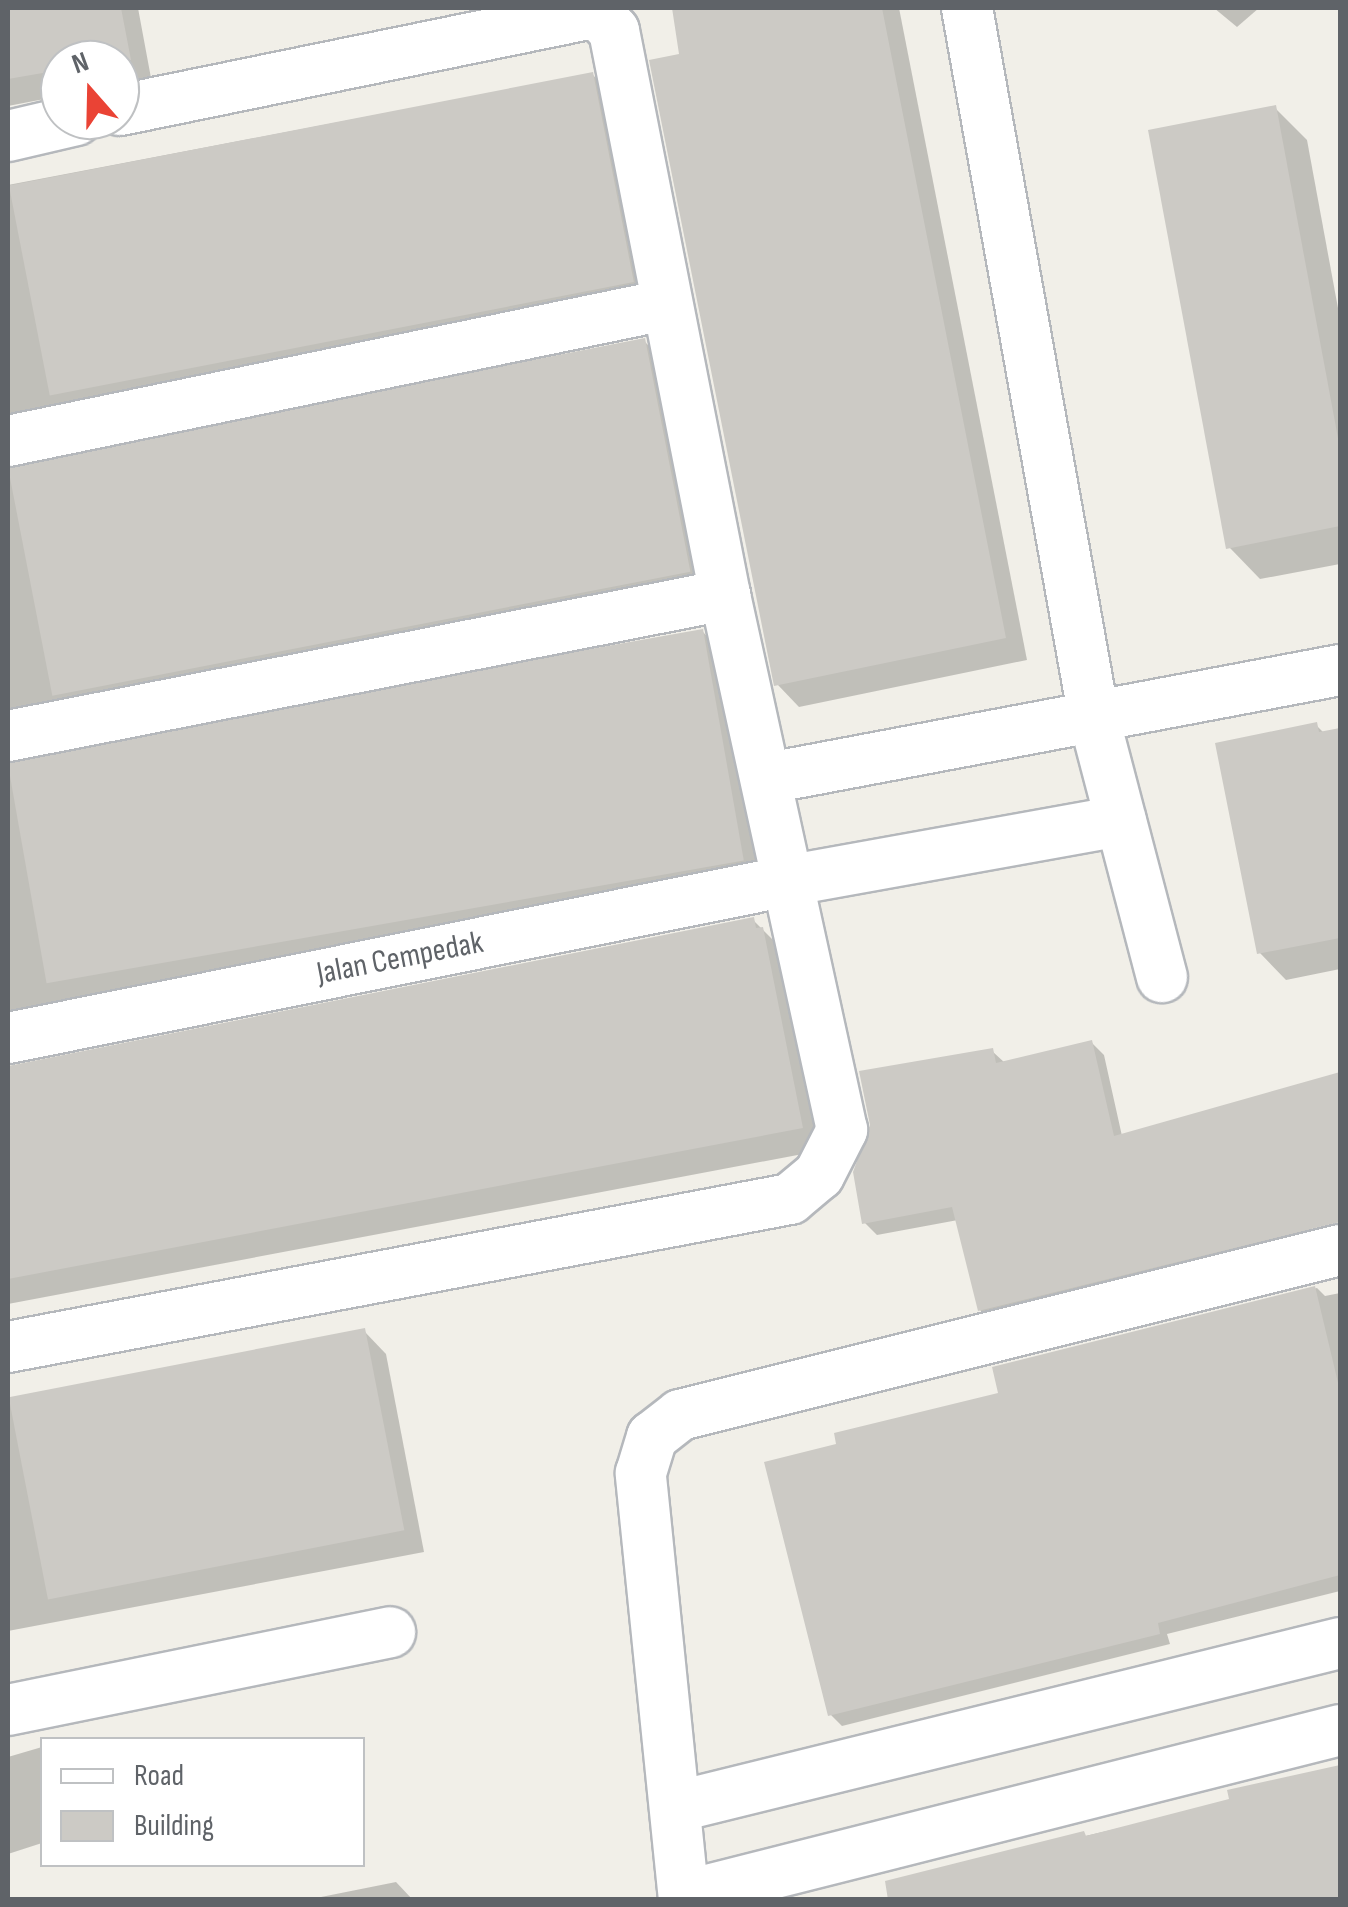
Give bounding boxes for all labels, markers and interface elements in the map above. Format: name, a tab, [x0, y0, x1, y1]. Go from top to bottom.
north arrow	[40, 40, 140, 140]
text: N	[68, 45, 93, 81]
street label: Jalan Cempedak	[314, 924, 486, 994]
legend	[40, 1737, 365, 1867]
text: Road	[134, 1758, 184, 1794]
text: Building	[134, 1808, 214, 1844]

